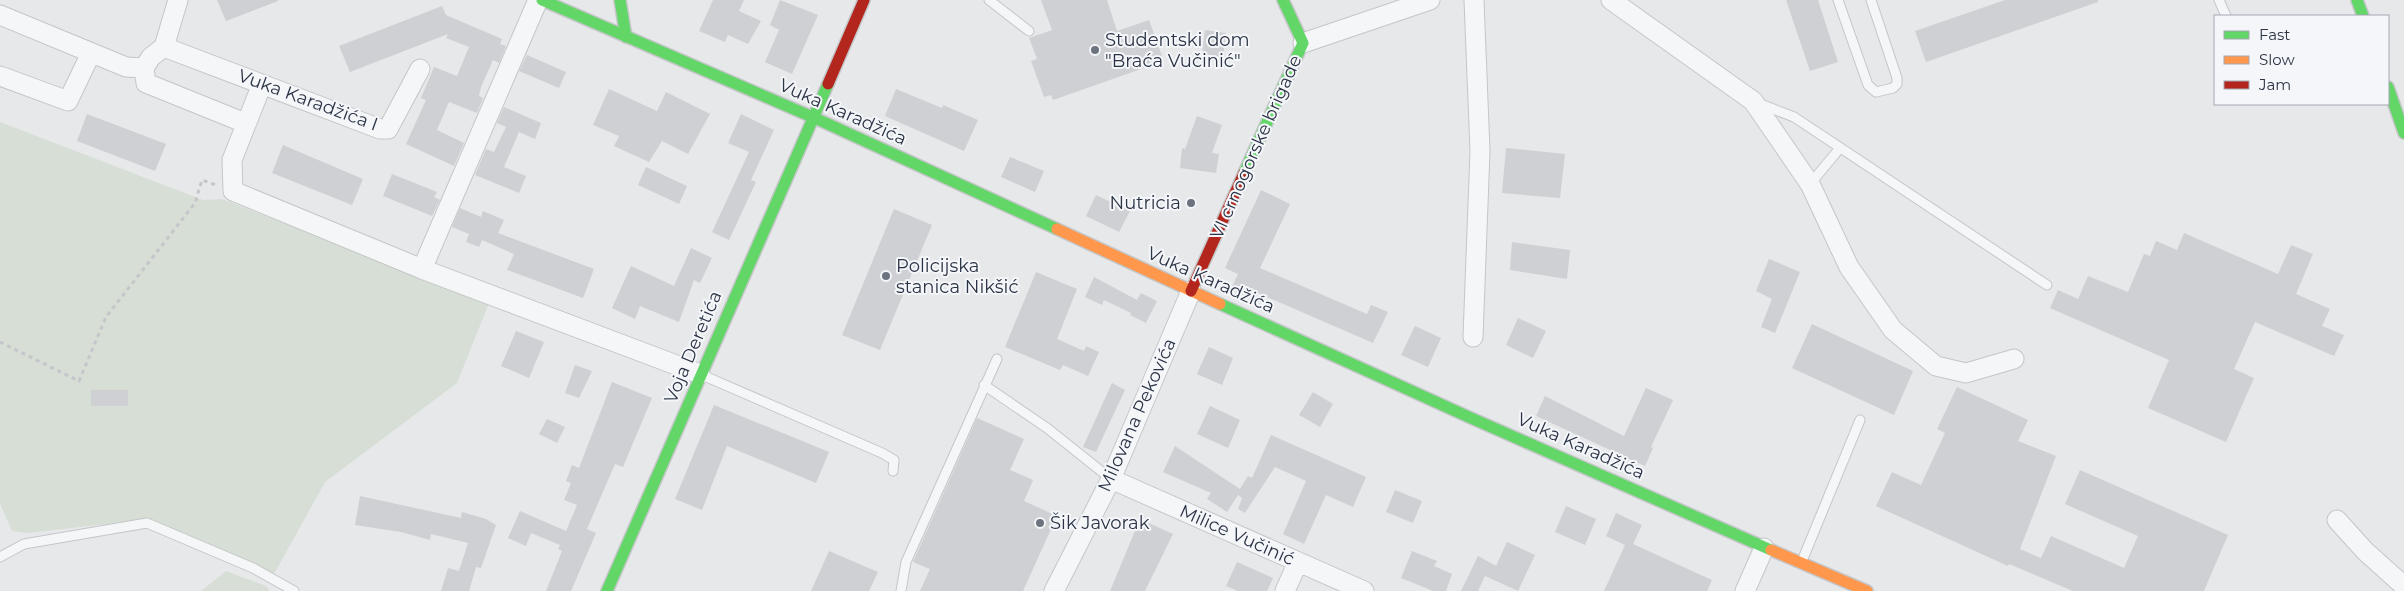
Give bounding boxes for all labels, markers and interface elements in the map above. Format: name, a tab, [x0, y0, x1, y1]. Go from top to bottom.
legend	[2214, 15, 2389, 105]
text: Fast	[2259, 25, 2290, 44]
place label: Studentski dom "Braća Vučinić"	[1105, 29, 1250, 72]
marker: Studentski dom "Braća Vučinić"	[1089, 44, 1101, 56]
text: Slow	[2259, 50, 2295, 69]
street label: VI crnogorske brigade	[1206, 52, 1307, 242]
street label: Vuka Karadžića I	[235, 64, 381, 136]
street label: Vuka Karadžića	[776, 74, 910, 150]
text: Jam	[2258, 75, 2291, 94]
place label: Nutricia	[1110, 192, 1181, 214]
marker: Nutricia	[1185, 197, 1197, 209]
street label: Vuka Karadžića	[1144, 242, 1278, 318]
place label: Policijska stanica Nikšić	[896, 255, 1019, 298]
marker: Policijska stanica Nikšić	[880, 270, 892, 282]
street label: Voja Deretića	[660, 288, 726, 406]
street label: Milovana Pekovića	[1093, 335, 1181, 495]
street label: Vuka Karadžića	[1514, 408, 1648, 484]
street label: Milice Vučinić	[1176, 500, 1298, 570]
place label: Šik Javorak	[1050, 512, 1150, 534]
marker: Šik Javorak	[1034, 517, 1046, 529]

